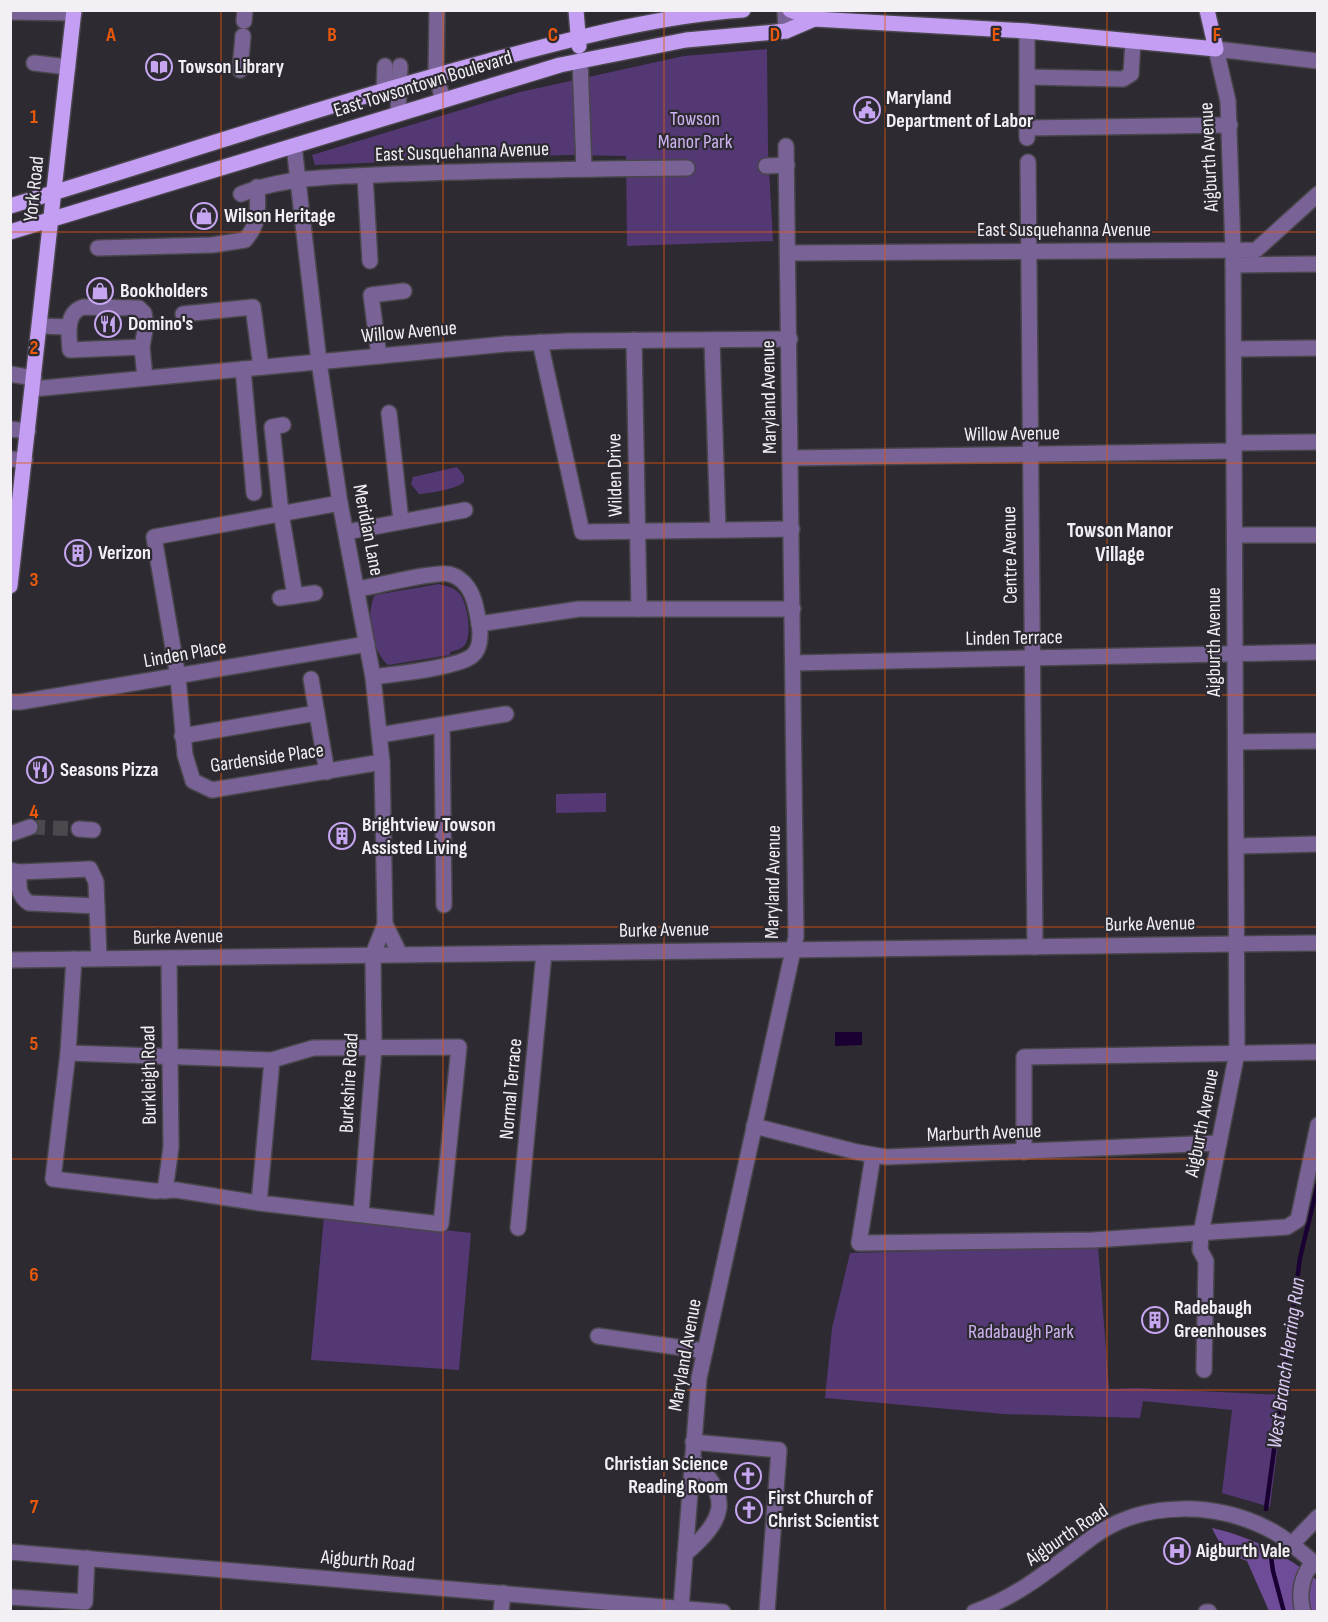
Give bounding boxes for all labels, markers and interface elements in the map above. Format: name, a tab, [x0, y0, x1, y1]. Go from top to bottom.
text: A	[105, 23, 116, 47]
text: B	[327, 23, 337, 47]
text: C	[548, 23, 558, 47]
text: D	[770, 23, 780, 47]
text: E	[992, 23, 1000, 47]
text: F	[1213, 23, 1221, 47]
street label: East Towsontown Boulevard	[331, 45, 515, 123]
library icon: Towson Library	[144, 52, 174, 82]
place label: Towson Library	[178, 55, 285, 79]
place label: Maryland Department of Labor	[886, 86, 1033, 133]
public building icon: Maryland Department of Labor	[852, 95, 882, 125]
street label: Aigburth Avenue	[1194, 102, 1224, 213]
text: 1	[30, 105, 38, 129]
park label: Towson Manor Park	[658, 107, 733, 154]
street label: East Susquehanna Avenue	[375, 137, 549, 167]
street label: York Road	[19, 155, 49, 223]
shop icon: Wilson Heritage	[189, 201, 219, 231]
place label: Wilson Heritage	[224, 204, 336, 228]
street label: East Susquehanna Avenue	[977, 218, 1151, 242]
shop icon: Bookholders	[85, 276, 115, 306]
place label: Bookholders	[120, 279, 208, 303]
restaurant icon: Domino's	[93, 309, 123, 339]
place label: Domino's	[128, 312, 194, 336]
street label: Willow Avenue	[360, 316, 458, 348]
text: 2	[30, 336, 38, 360]
street label: Maryland Avenue	[756, 340, 782, 454]
street label: Willow Avenue	[964, 421, 1060, 447]
street label: Wilden Drive	[602, 433, 628, 517]
street label: Meridian Lane	[347, 482, 389, 578]
street label: Centre Avenue	[997, 506, 1023, 604]
district label: Towson Manor Village	[1067, 518, 1174, 567]
building icon: Verizon	[63, 538, 93, 568]
place label: Verizon	[98, 541, 151, 565]
text: 3	[30, 568, 39, 592]
street label: Aigburth Avenue	[1202, 587, 1226, 698]
street label: Linden Terrace	[965, 625, 1063, 651]
street label: Linden Place	[142, 635, 228, 673]
street label: Gardenside Place	[209, 738, 325, 778]
restaurant icon: Seasons Pizza	[25, 755, 55, 785]
place label: Seasons Pizza	[60, 758, 159, 782]
text: 4	[29, 800, 39, 824]
place label: Brightview Towson Assisted Living	[361, 813, 496, 860]
building icon: Brightview Towson Assisted Living	[327, 821, 357, 851]
street label: Maryland Avenue	[760, 825, 786, 939]
street label: Burke Avenue	[1105, 911, 1195, 937]
street label: Burke Avenue	[619, 917, 709, 943]
street label: Burke Avenue	[133, 924, 223, 950]
street label: Burkleigh Road	[136, 1025, 162, 1125]
text: 5	[30, 1032, 39, 1056]
street label: Burkshire Road	[334, 1033, 364, 1133]
street label: Normal Terrace	[495, 1037, 527, 1141]
street label: Aigburth Avenue	[1180, 1067, 1224, 1180]
street label: Marburth Avenue	[926, 1119, 1042, 1147]
text: 6	[29, 1263, 39, 1287]
water label: West Branch Herring Run	[1262, 1276, 1310, 1450]
place label: Radebaugh Greenhouses	[1174, 1296, 1267, 1343]
street label: Maryland Avenue	[663, 1297, 707, 1413]
building icon: Radebaugh Greenhouses	[1140, 1305, 1170, 1335]
park label: Radabaugh Park	[968, 1320, 1074, 1344]
place label: Christian Science Reading Room	[604, 1452, 728, 1499]
church icon: Christian Science Reading Room	[733, 1461, 763, 1491]
place label: First Church of Christ Scientist	[768, 1486, 879, 1533]
text: 7	[30, 1495, 39, 1519]
church icon: First Church of Christ Scientist	[734, 1495, 764, 1525]
street label: Aigburth Road	[1020, 1499, 1113, 1572]
hospital icon: Aigburth Vale	[1162, 1536, 1192, 1566]
place label: Aigburth Vale	[1195, 1539, 1290, 1563]
street label: Aigburth Road	[319, 1545, 416, 1577]

